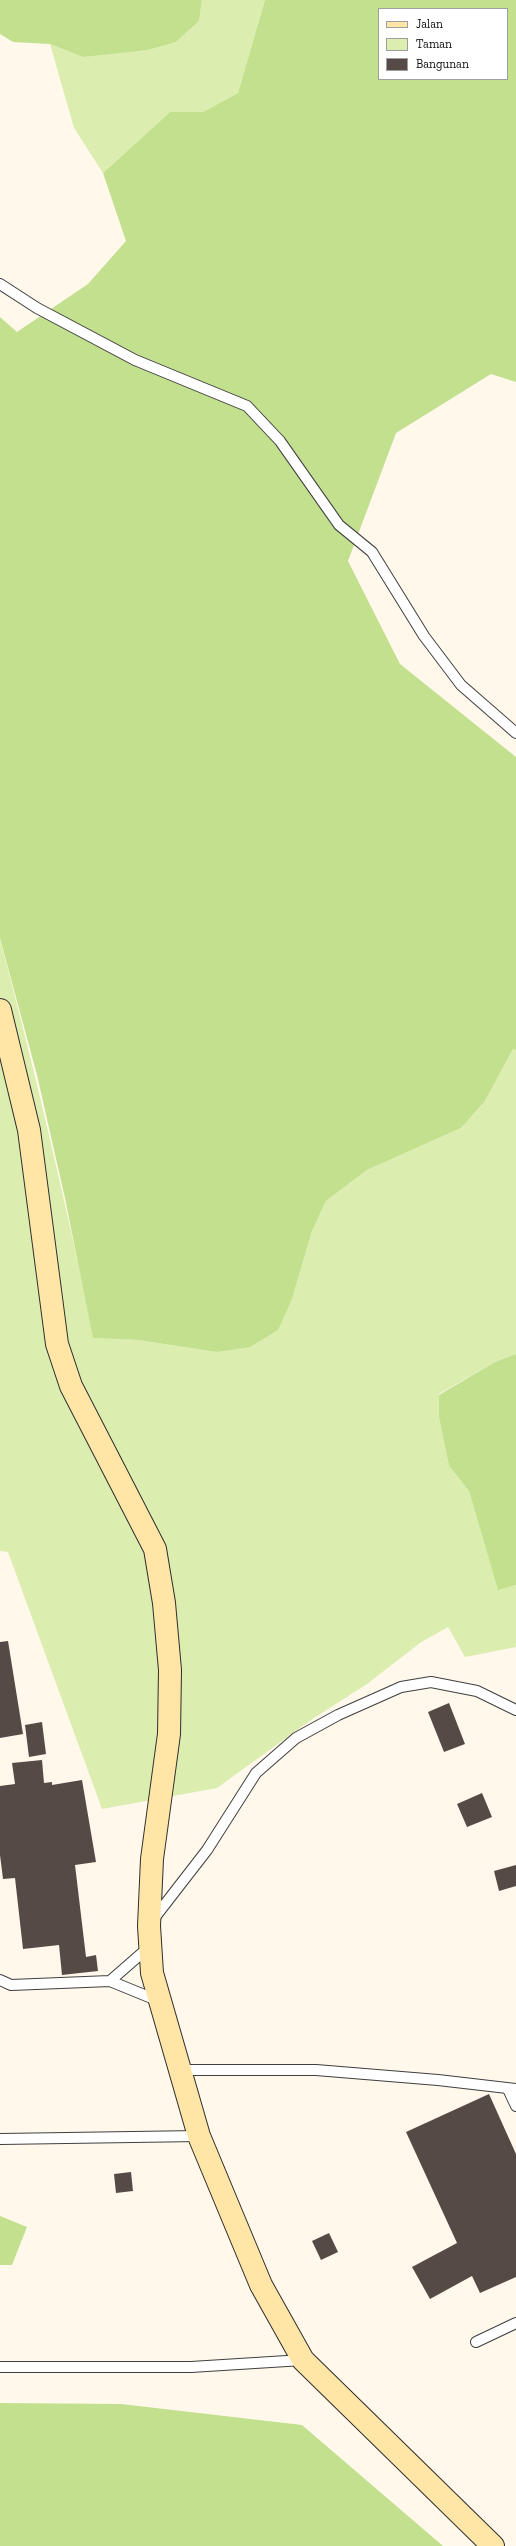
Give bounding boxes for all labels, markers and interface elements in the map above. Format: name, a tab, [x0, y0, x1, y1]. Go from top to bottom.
legend	[378, 8, 508, 80]
text: Jalan	[416, 17, 443, 31]
text: Taman	[416, 37, 452, 51]
text: Bangunan	[416, 57, 469, 71]

